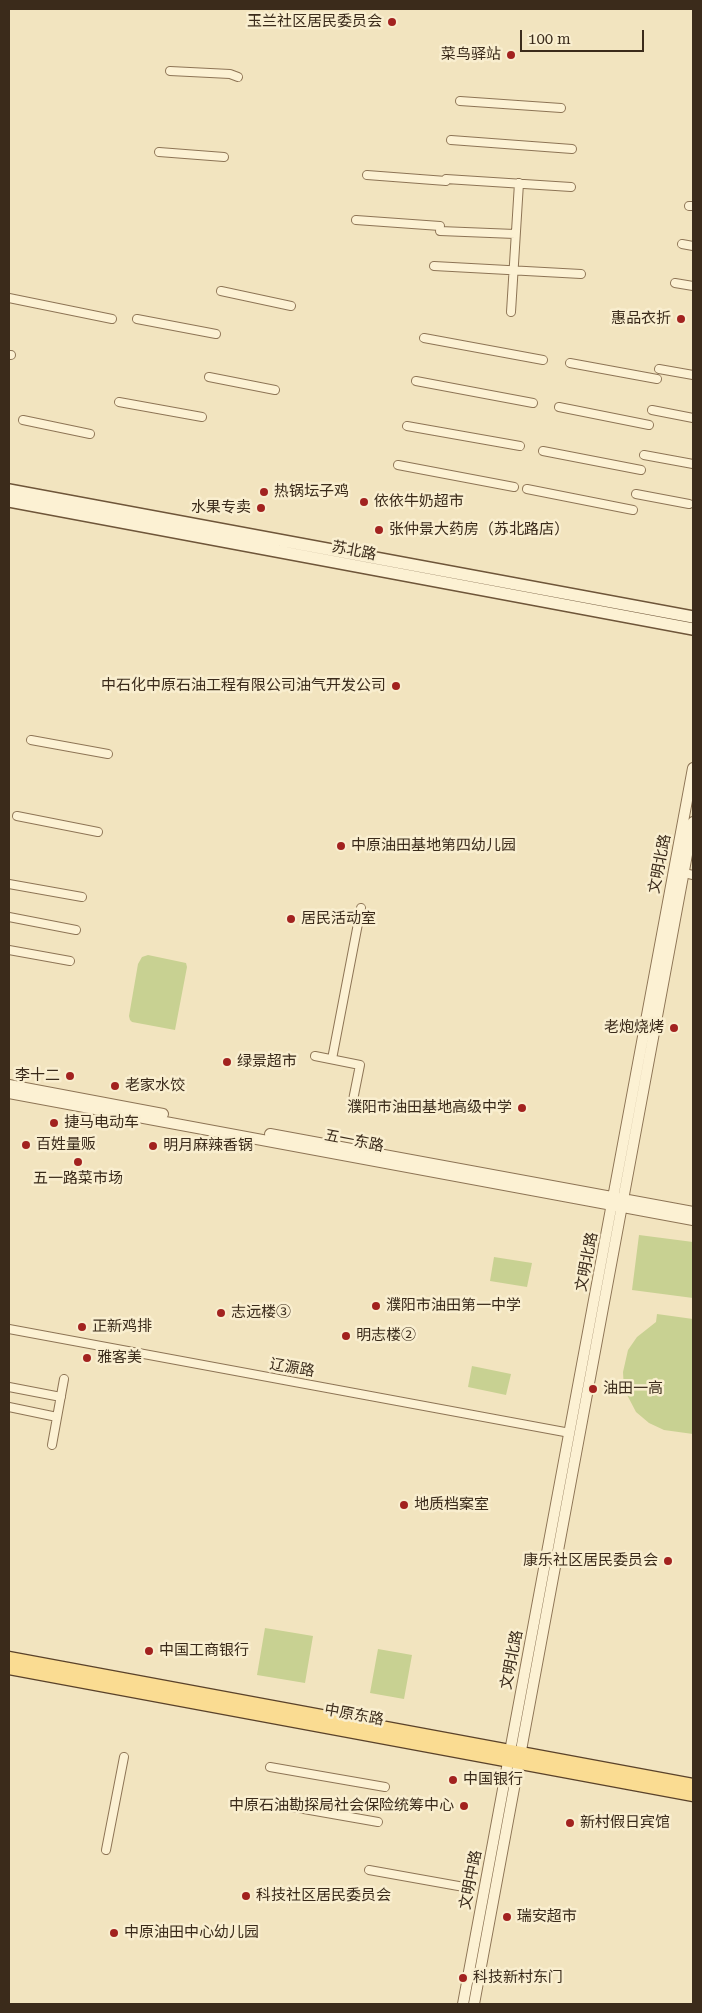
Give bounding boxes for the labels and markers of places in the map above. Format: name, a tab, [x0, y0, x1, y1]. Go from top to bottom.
place label: 玉兰社区居民委员会	[247, 13, 382, 31]
marker: 玉兰社区居民委员会	[386, 16, 398, 28]
place label: 菜鸟驿站	[441, 46, 501, 64]
marker: 菜鸟驿站	[505, 49, 517, 61]
place label: 惠品衣折	[611, 310, 671, 328]
marker: 惠品衣折	[675, 313, 687, 325]
place label: 热锅坛子鸡	[274, 483, 349, 501]
marker: 热锅坛子鸡	[258, 486, 270, 498]
place label: 依依牛奶超市	[374, 493, 464, 511]
marker: 依依牛奶超市	[358, 496, 370, 508]
place label: 水果专卖	[191, 499, 251, 517]
marker: 水果专卖	[255, 502, 267, 514]
place label: 张仲景大药房（苏北路店）	[389, 521, 569, 539]
marker: 张仲景大药房（苏北路店）	[373, 524, 385, 536]
place label: 中石化中原石油工程有限公司油气开发公司	[101, 677, 386, 695]
marker: 中石化中原石油工程有限公司油气开发公司	[390, 680, 402, 692]
place label: 中原油田基地第四幼儿园	[351, 837, 516, 855]
marker: 中原油田基地第四幼儿园	[335, 840, 347, 852]
place label: 居民活动室	[301, 910, 376, 928]
marker: 居民活动室	[285, 913, 297, 925]
place label: 老炮烧烤	[604, 1019, 664, 1037]
marker: 老炮烧烤	[668, 1022, 680, 1034]
place label: 绿景超市	[237, 1053, 297, 1071]
marker: 绿景超市	[221, 1056, 233, 1068]
place label: 李十二	[15, 1067, 60, 1085]
marker: 李十二	[64, 1070, 76, 1082]
place label: 老家水饺	[125, 1077, 185, 1095]
marker: 老家水饺	[109, 1080, 121, 1092]
place label: 濮阳市油田基地高级中学	[347, 1099, 512, 1117]
marker: 濮阳市油田基地高级中学	[516, 1102, 528, 1114]
place label: 捷马电动车	[64, 1114, 139, 1132]
marker: 捷马电动车	[48, 1117, 60, 1129]
place label: 百姓量贩	[36, 1136, 96, 1154]
place label: 明月麻辣香锅	[163, 1137, 253, 1155]
marker: 百姓量贩	[20, 1139, 32, 1151]
marker: 明月麻辣香锅	[147, 1140, 159, 1152]
marker: 五一路菜市场	[72, 1156, 84, 1168]
place label: 五一路菜市场	[33, 1170, 123, 1188]
place label: 濮阳市油田第一中学	[386, 1297, 521, 1315]
marker: 濮阳市油田第一中学	[370, 1300, 382, 1312]
place label: 志远楼③	[231, 1304, 291, 1322]
marker: 志远楼③	[215, 1307, 227, 1319]
place label: 正新鸡排	[92, 1318, 152, 1336]
marker: 正新鸡排	[76, 1321, 88, 1333]
place label: 明志楼②	[356, 1327, 416, 1345]
marker: 明志楼②	[340, 1330, 352, 1342]
place label: 雅客美	[97, 1349, 142, 1367]
marker: 雅客美	[81, 1352, 93, 1364]
place label: 油田一高	[603, 1380, 663, 1398]
marker: 油田一高	[587, 1383, 599, 1395]
place label: 地质档案室	[414, 1496, 489, 1514]
marker: 地质档案室	[398, 1499, 410, 1511]
place label: 康乐社区居民委员会	[523, 1552, 658, 1570]
marker: 康乐社区居民委员会	[662, 1555, 674, 1567]
place label: 中国工商银行	[159, 1642, 249, 1660]
marker: 中国工商银行	[143, 1645, 155, 1657]
place label: 中国银行	[463, 1771, 523, 1789]
marker: 中国银行	[447, 1774, 459, 1786]
place label: 中原石油勘探局社会保险统筹中心	[229, 1797, 454, 1815]
marker: 中原石油勘探局社会保险统筹中心	[458, 1800, 470, 1812]
place label: 新村假日宾馆	[580, 1814, 670, 1832]
marker: 新村假日宾馆	[564, 1817, 576, 1829]
place label: 科技社区居民委员会	[256, 1887, 391, 1905]
marker: 科技社区居民委员会	[240, 1890, 252, 1902]
place label: 瑞安超市	[517, 1908, 577, 1926]
marker: 瑞安超市	[501, 1911, 513, 1923]
place label: 中原油田中心幼儿园	[124, 1924, 259, 1942]
marker: 中原油田中心幼儿园	[108, 1927, 120, 1939]
place label: 科技新村东门	[473, 1969, 563, 1987]
marker: 科技新村东门	[457, 1972, 469, 1984]

